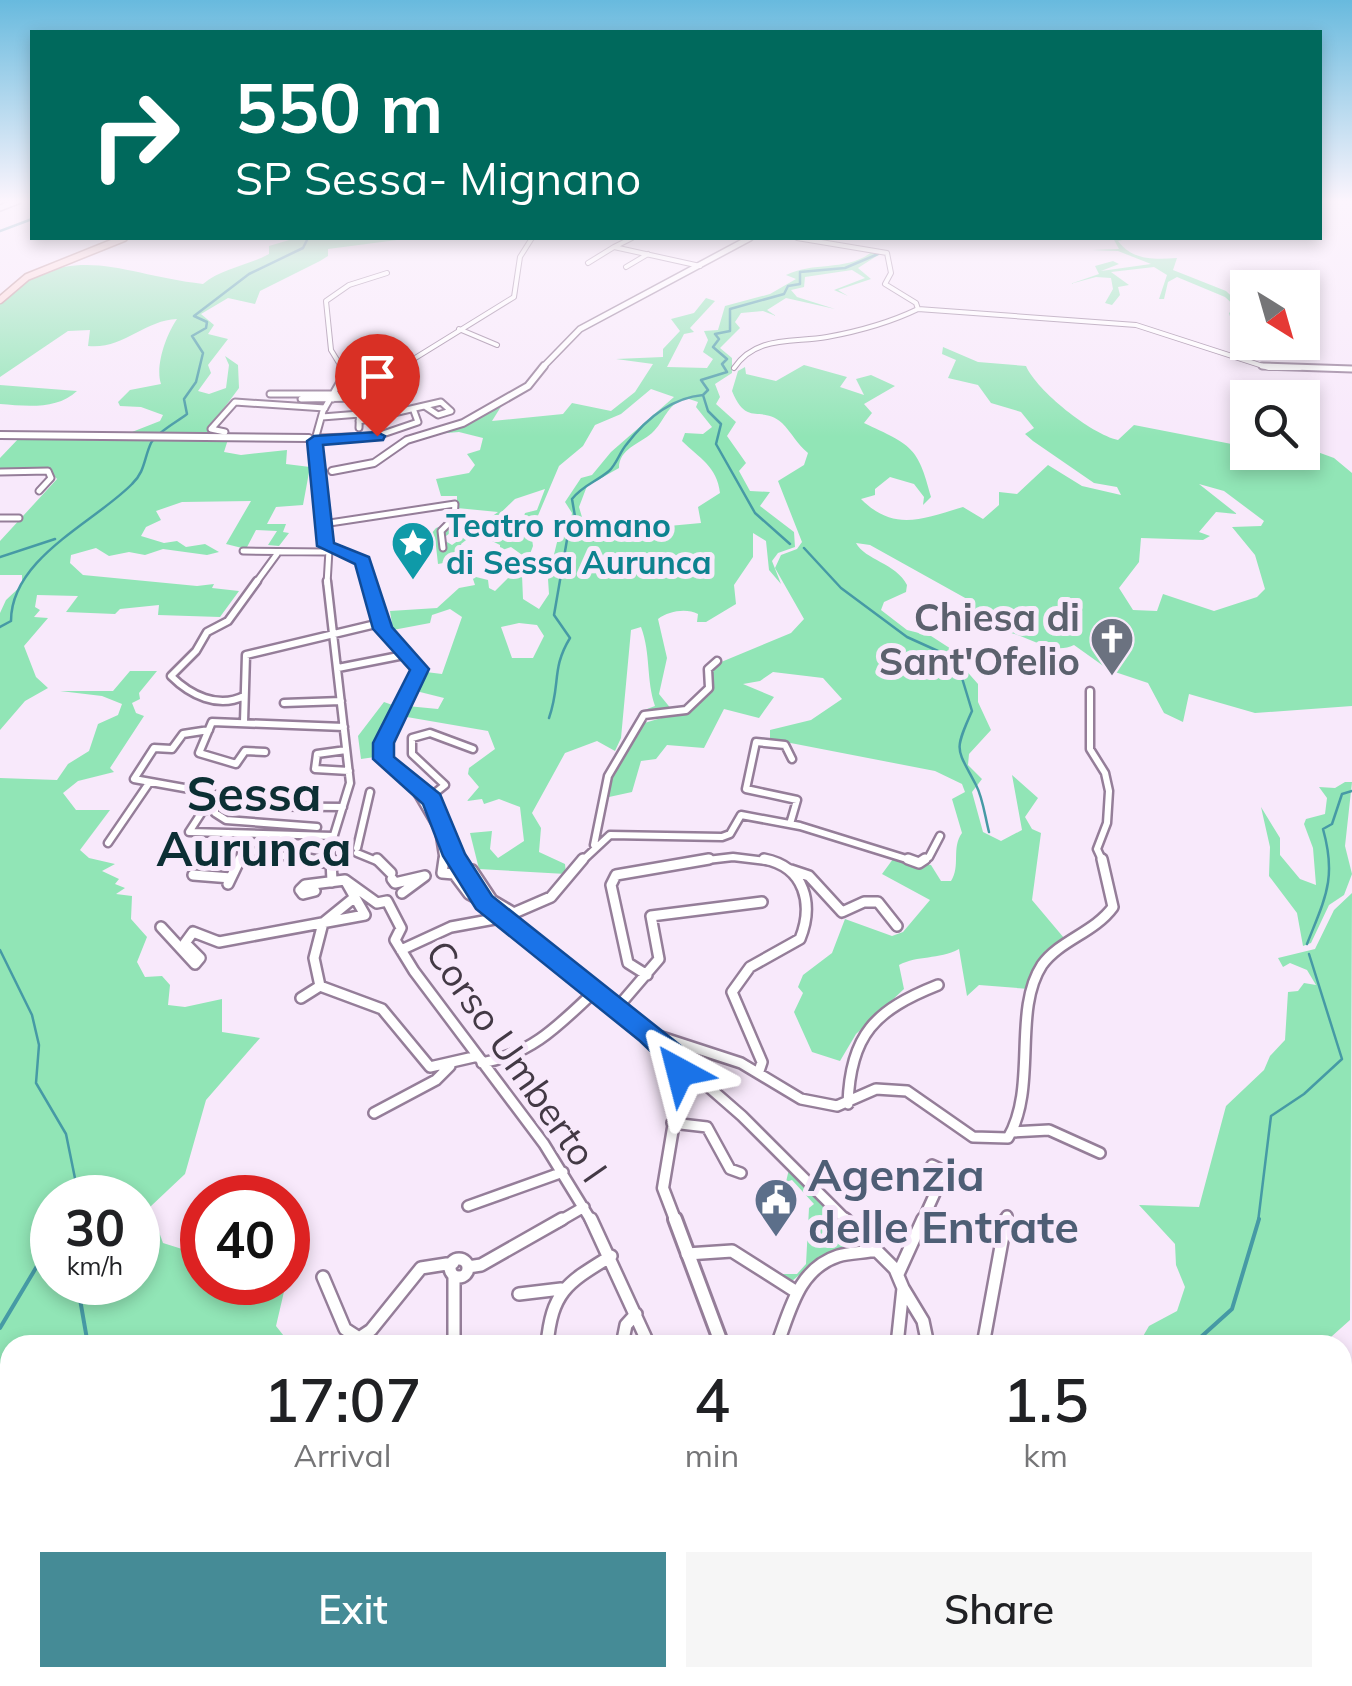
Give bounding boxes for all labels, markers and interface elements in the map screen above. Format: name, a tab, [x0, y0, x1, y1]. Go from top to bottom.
text: 550 m	[235, 63, 443, 151]
icon: right	[70, 70, 200, 200]
text: SP Sessa- Mignano	[235, 150, 641, 206]
north arrow	[1230, 270, 1320, 360]
map controls	[1230, 270, 1320, 470]
pin	[335, 334, 420, 437]
icon: arrive	[350, 349, 405, 404]
button: search	[1230, 380, 1320, 470]
place label: Teatro romano di Sessa Aurunca	[446, 505, 712, 582]
place icon: Teatro romano di Sessa Aurunca	[390, 520, 436, 581]
place label: Chiesa di Sant'Ofelio	[879, 593, 1080, 685]
church icon: Chiesa di Sant'Ofelio	[1089, 616, 1135, 677]
district label: Sessa Aurunca	[157, 763, 351, 878]
street label: Corso Umberto I	[416, 931, 618, 1191]
position arrow	[628, 1020, 732, 1124]
place label: Agenzia delle Entrate	[808, 1146, 1079, 1254]
speed limit sign: 40	[180, 1175, 310, 1305]
public building icon: Agenzia delle Entrate	[753, 1177, 799, 1238]
text: 30	[65, 1196, 125, 1259]
text: km/h	[67, 1250, 123, 1281]
text: 17:07	[263, 1362, 422, 1437]
text: 4	[694, 1362, 730, 1437]
text: 1.5	[1003, 1362, 1089, 1437]
text: Arrival	[293, 1435, 391, 1475]
text: min	[685, 1435, 739, 1475]
text: km	[1023, 1435, 1068, 1475]
button: Exit	[40, 1552, 666, 1667]
button: Share	[686, 1552, 1312, 1667]

